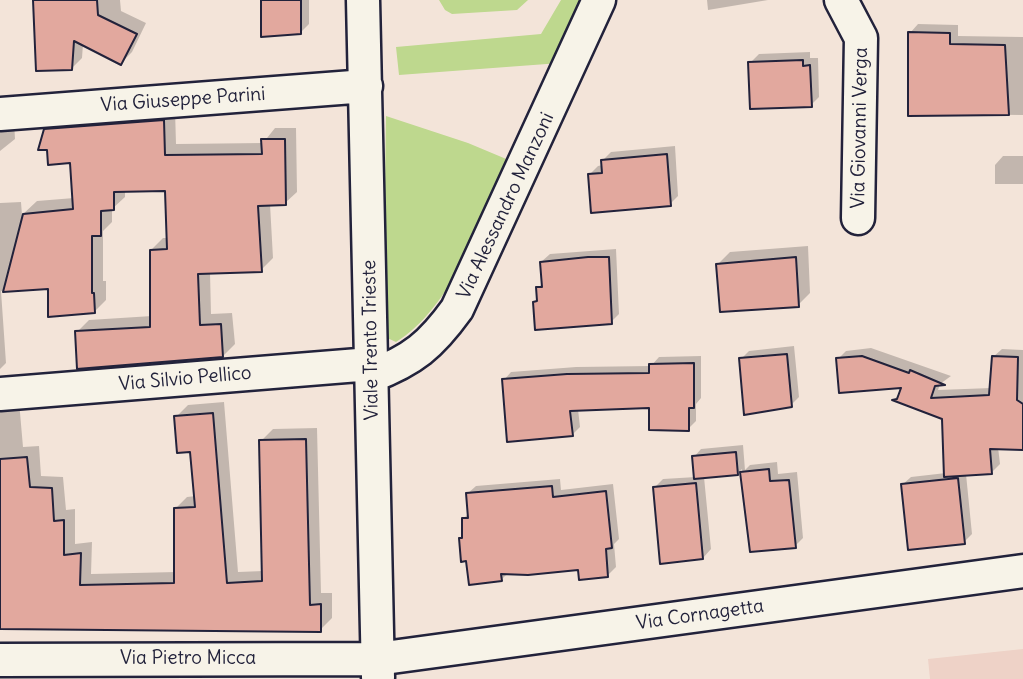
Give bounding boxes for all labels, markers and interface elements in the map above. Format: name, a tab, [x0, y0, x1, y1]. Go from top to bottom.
street label: Via Giovanni Verga	[847, 47, 873, 209]
street label: Via Giuseppe Parini	[100, 83, 266, 117]
street label: Via Alessandro Manzoni	[453, 109, 559, 303]
street label: Viale Trento Trieste	[358, 260, 384, 420]
street label: Via Silvio Pellico	[118, 362, 252, 396]
street label: Via Cornagetta	[635, 595, 765, 635]
street label: Via Pietro Micca	[120, 648, 256, 670]

